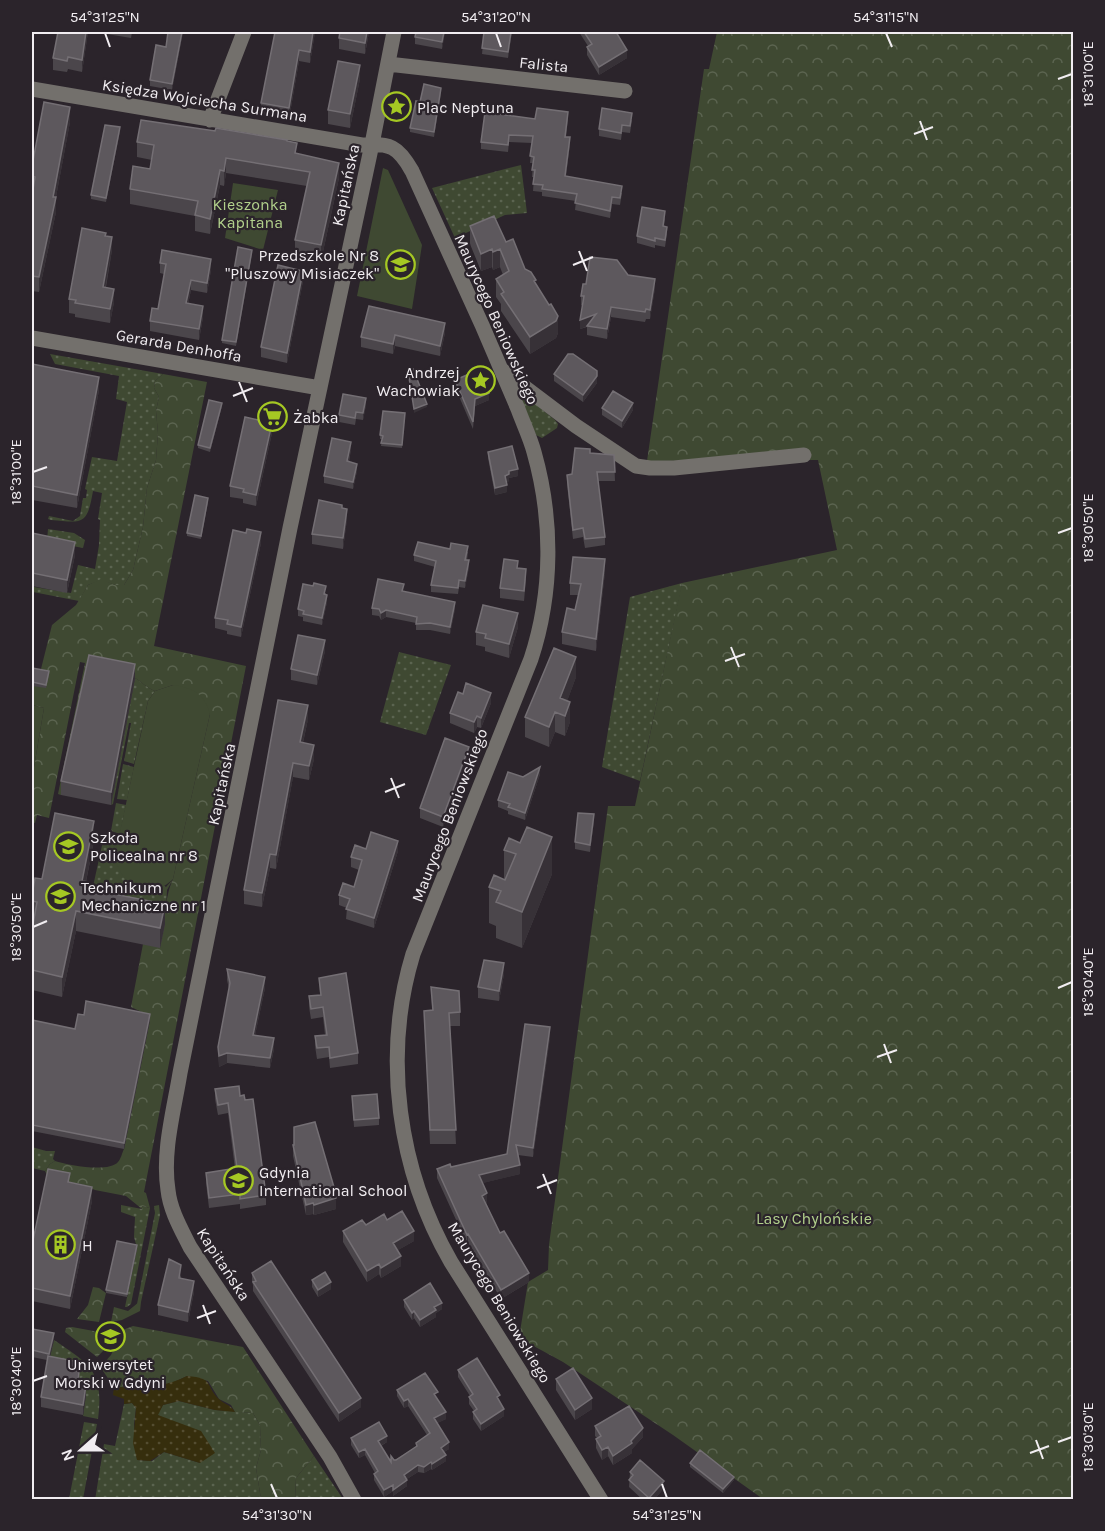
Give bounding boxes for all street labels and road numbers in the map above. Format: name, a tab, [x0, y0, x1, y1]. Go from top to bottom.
street label: Falista	[518, 52, 569, 77]
street label: Księdza Wojciecha Surmana	[101, 75, 309, 126]
street label: Kapitańska	[328, 142, 363, 228]
street label: Maurycego Beniowskiego	[450, 231, 543, 407]
street label: Gerarda Denhoffa	[114, 325, 243, 366]
street label: Maurycego Beniowskiego	[408, 726, 491, 905]
street label: Kapitańska	[204, 741, 239, 827]
street label: Maurycego Beniowskiego	[444, 1218, 555, 1386]
street label: Kapitańska	[193, 1224, 254, 1304]

